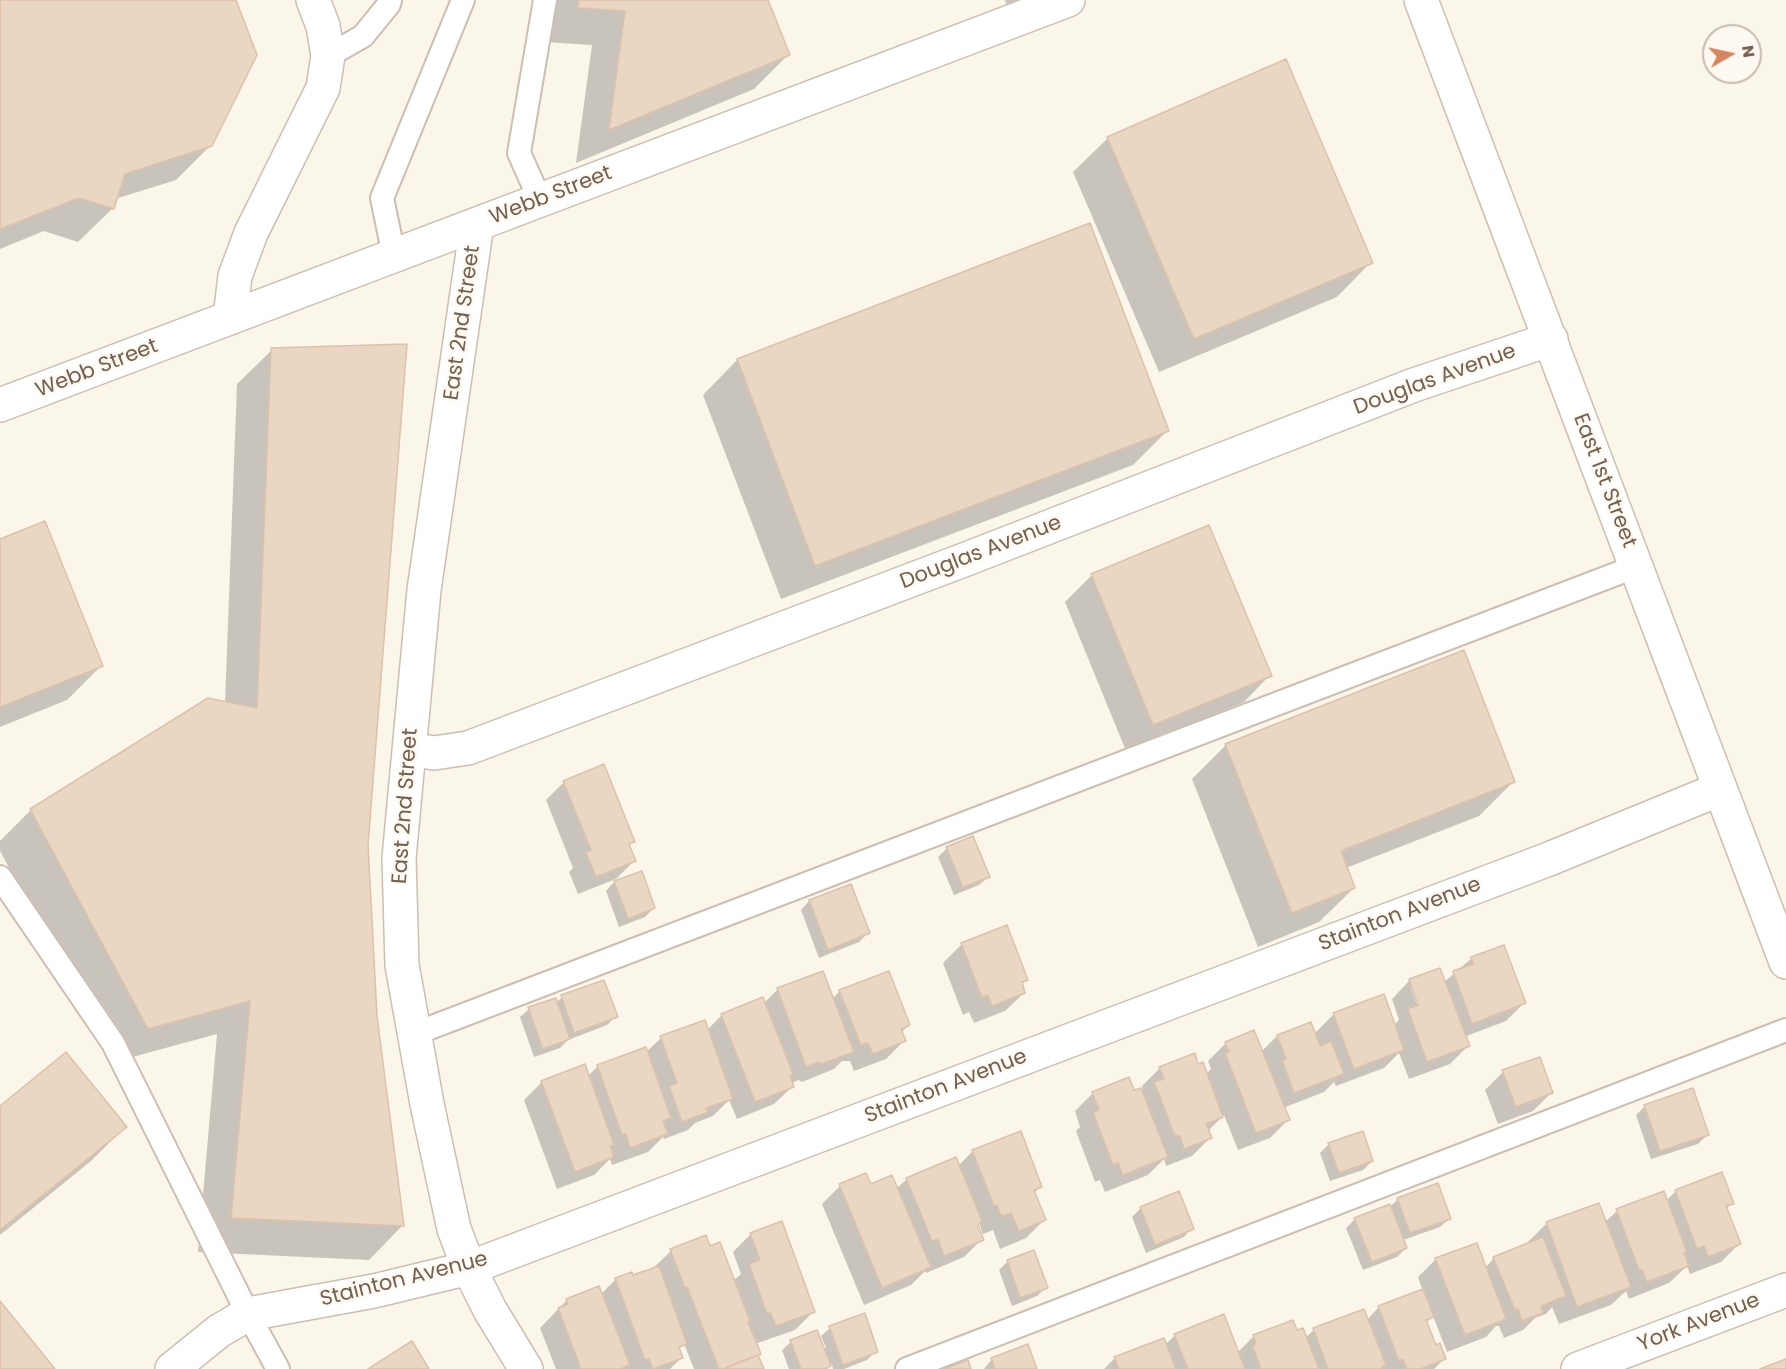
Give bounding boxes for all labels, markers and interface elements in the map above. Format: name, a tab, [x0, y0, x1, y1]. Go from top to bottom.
north arrow	[1702, 24, 1762, 84]
text: N	[1736, 44, 1761, 59]
street label: Webb Street	[486, 161, 616, 231]
street label: East 2nd Street	[440, 244, 486, 402]
street label: Webb Street	[32, 334, 162, 404]
street label: Douglas Avenue	[1350, 339, 1520, 421]
street label: East 1st Street	[1567, 410, 1641, 552]
street label: Douglas Avenue	[897, 511, 1065, 595]
street label: East 2nd Street	[388, 727, 424, 885]
street label: Stainton Avenue	[1315, 872, 1485, 958]
street label: Stainton Avenue	[861, 1044, 1031, 1130]
street label: Stainton Avenue	[318, 1247, 490, 1313]
street label: York Avenue	[1634, 1288, 1764, 1358]

